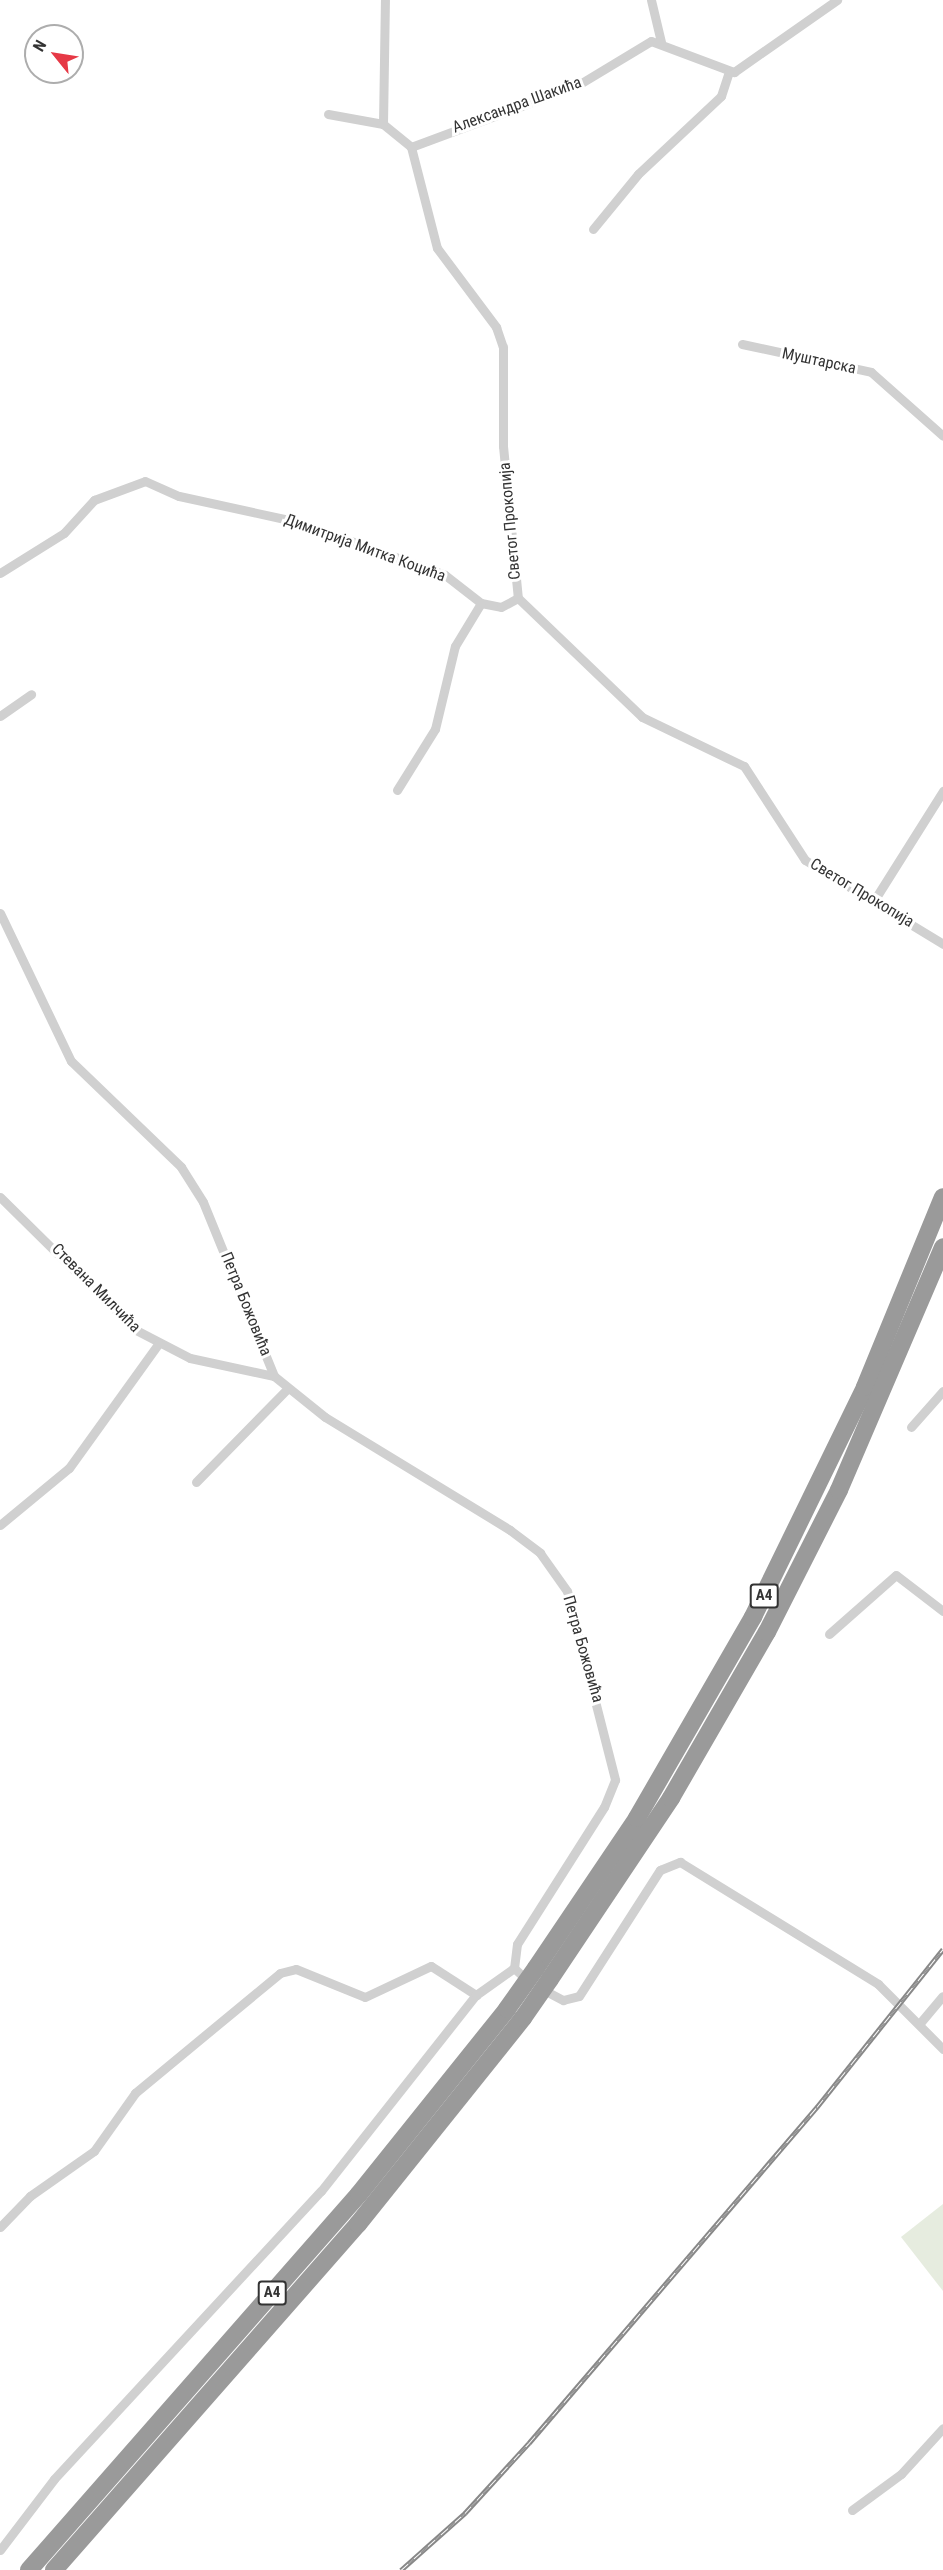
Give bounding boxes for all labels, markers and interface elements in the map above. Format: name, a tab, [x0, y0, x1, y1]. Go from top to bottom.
north arrow	[24, 24, 84, 84]
text: N	[29, 37, 50, 55]
street label: Александра Шакића	[450, 73, 584, 137]
street label: Муштарска	[780, 344, 858, 378]
street label: Светог Прокопија	[495, 462, 525, 580]
street label: Димитрија Митка Коцића	[282, 510, 448, 586]
street label: Светог Прокопија	[807, 854, 917, 932]
street label: Стевана Милчића	[48, 1240, 144, 1336]
street label: Петра Божовића	[216, 1249, 276, 1359]
road number: A4	[749, 1584, 779, 1608]
street label: Петра Божовића	[559, 1593, 607, 1705]
road number: A4	[257, 2281, 287, 2305]

